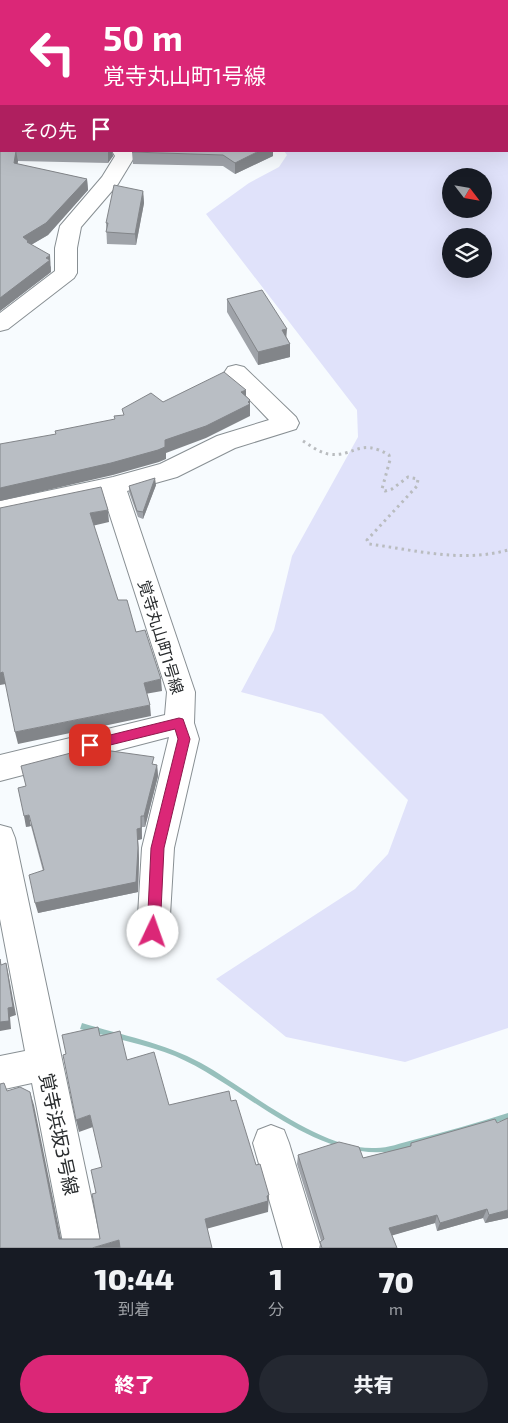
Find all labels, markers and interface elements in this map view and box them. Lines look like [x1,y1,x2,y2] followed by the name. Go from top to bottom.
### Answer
[103,16,183,58] text: 50 m
[20,20,85,85] icon: left
[103,62,266,88] text: 覚寺丸山町1号線
[87,115,115,143] icon: arrive
[20,119,77,142] text: その先
[442,168,492,218] north arrow
[442,168,492,278] map controls
[442,228,492,278] button: layers
[135,577,188,696] street label: 覚寺丸山町1号線
[69,724,111,766] pin
[76,731,104,759] icon: arrive
[126,905,178,957] position arrow
[35,1071,84,1197] street label: 覚寺浜坂3号線
[94,1260,174,1296] text: 10:44
[269,1260,283,1296] text: 1
[378,1263,414,1299] text: 70
[118,1299,150,1318] text: 到着
[268,1299,284,1318] text: 分
[389,1299,403,1318] text: m
[20,1355,249,1413] button: 終了
[259,1355,488,1413] button: 共有

